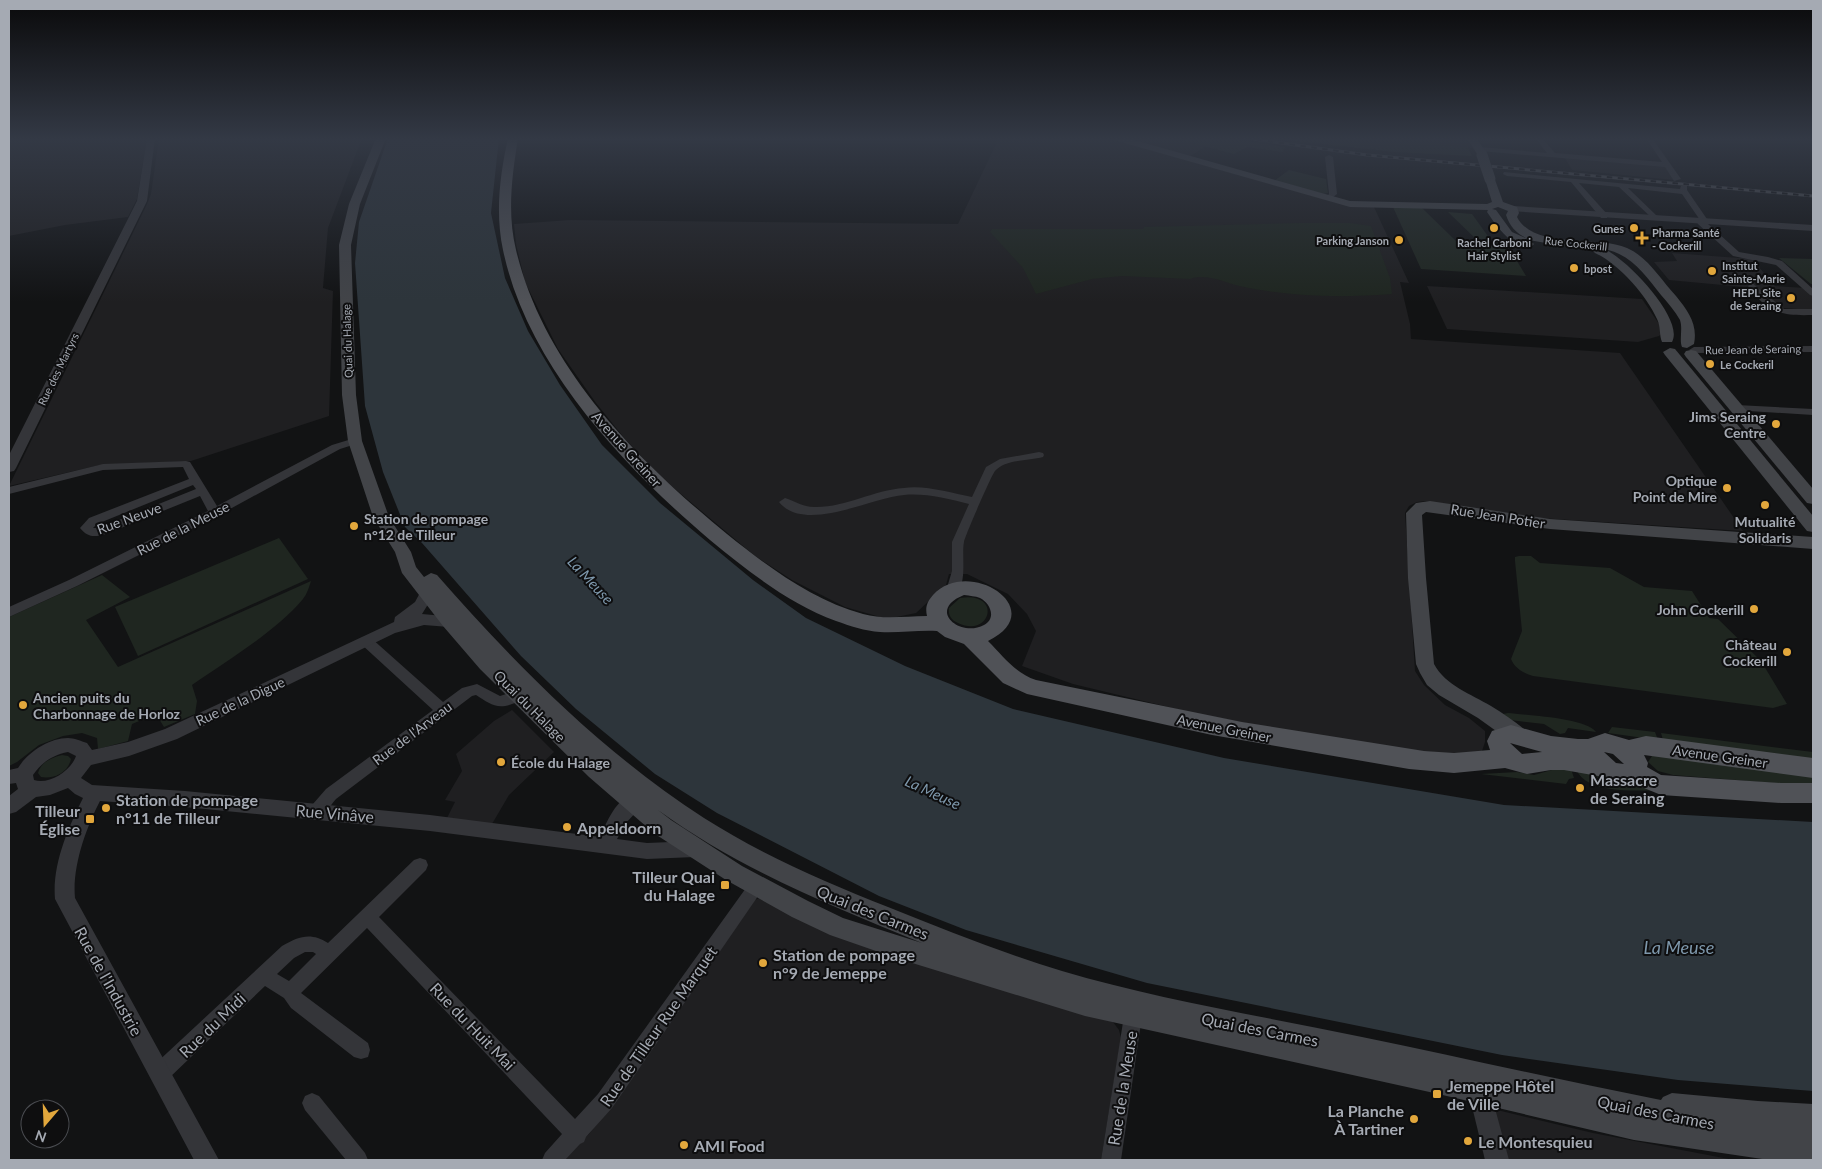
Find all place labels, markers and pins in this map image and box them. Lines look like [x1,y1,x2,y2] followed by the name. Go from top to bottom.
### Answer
[1488,222,1500,234] marker: Rachel Carboni Hair Stylist
[1593,222,1624,235] place label: Gunes
[1628,222,1640,234] marker: Gunes
[1652,226,1720,252] place label: Pharma Santé - Cockerill
[1636,232,1648,244] marker: Pharma Santé - Cockerill
[1316,234,1389,247] place label: Parking Janson
[1393,234,1405,246] marker: Parking Janson
[1457,236,1531,262] place label: Rachel Carboni Hair Stylist
[1722,259,1785,285] place label: Institut Sainte-Marie
[1568,262,1580,274] marker: bpost
[1584,262,1613,275] place label: bpost
[1706,265,1718,277] marker: Institut Sainte-Marie
[1730,286,1781,312] place label: HEPL Site de Seraing
[1785,292,1797,304] marker: HEPL Site de Seraing
[1704,358,1716,370] marker: Le Cockeril
[1720,358,1774,371] place label: Le Cockeril
[1689,408,1767,441] place label: Jims Seraing Centre
[1770,418,1782,430] marker: Jims Seraing Centre
[1633,472,1718,505] place label: Optique Point de Mire
[1721,482,1733,494] marker: Optique Point de Mire
[1759,499,1771,511] marker: Mutualité Solidaris
[364,510,489,543] place label: Station de pompage n°12 de Tilleur
[1735,513,1796,546] place label: Mutualité Solidaris
[348,520,360,532] marker: Station de pompage n°12 de Tilleur
[1657,601,1744,618] place label: John Cockerill
[1748,603,1760,615] marker: John Cockerill
[1723,636,1777,669] place label: Château Cockerill
[1781,646,1793,658] marker: Château Cockerill
[32,689,181,722] place label: Ancien puits du Charbonnage de Horloz
[17,699,29,711] marker: Ancien puits du Charbonnage de Horloz
[511,754,611,771] place label: École du Halage
[495,756,507,768] marker: École du Halage
[1590,770,1665,807] place label: Massacre de Seraing
[1574,782,1586,794] marker: Massacre de Seraing
[116,790,258,827] place label: Station de pompage n°11 de Tilleur
[35,801,80,838] place label: Tilleur Église
[100,802,112,814] marker: Station de pompage n°11 de Tilleur
[84,813,96,825] marker: Tilleur Église
[576,818,661,837] place label: Appeldoorn
[561,821,573,833] marker: Appeldoorn
[632,867,715,904] place label: Tilleur Quai du Halage
[719,879,731,891] marker: Tilleur Quai du Halage
[773,945,915,982] place label: Station de pompage n°9 de Jemeppe
[757,957,769,969] marker: Station de pompage n°9 de Jemeppe
[1447,1076,1554,1113] place label: Jemeppe Hôtel de Ville
[1431,1088,1443,1100] marker: Jemeppe Hôtel de Ville
[1327,1101,1404,1138] place label: La Planche À Tartiner
[1408,1113,1420,1125] marker: La Planche À Tartiner
[1478,1132,1593,1151] place label: Le Montesquieu
[1462,1135,1474,1147] marker: Le Montesquieu
[693,1136,765,1155] place label: AMI Food
[678,1139,690,1151] marker: AMI Food

